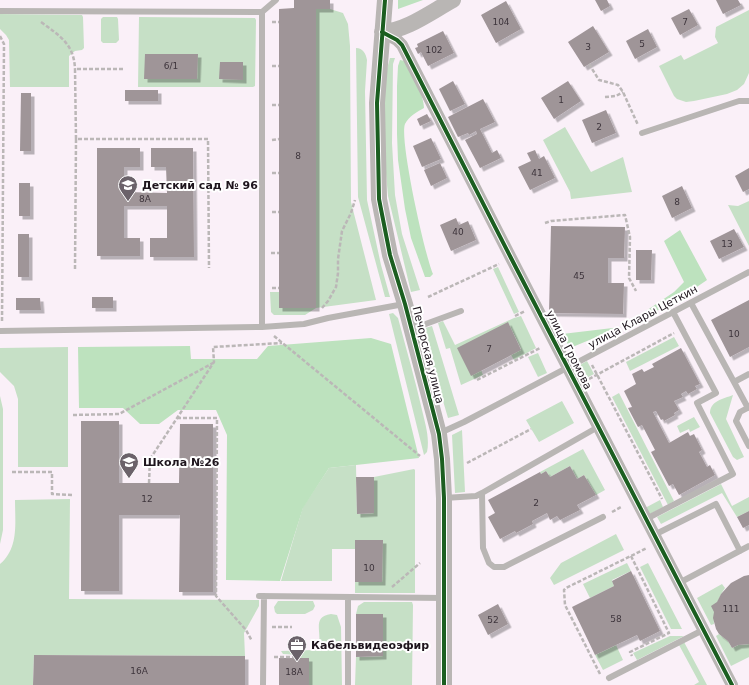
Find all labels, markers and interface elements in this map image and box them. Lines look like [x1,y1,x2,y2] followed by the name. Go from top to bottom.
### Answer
[492,17,510,27] house number: 104
[682,17,688,27] house number: 7
[639,39,645,49] house number: 5
[585,42,591,52] house number: 3
[425,45,443,55] house number: 102
[164,61,178,71] house number: 6/1
[558,95,564,105] house number: 1
[596,122,602,132] house number: 2
[295,151,301,161] house number: 8
[531,168,543,178] house number: 41
[117,174,139,202] school or university icon: Детский сад № 96
[142,179,258,192] place label: Детский сад № 96
[139,194,152,204] house number: 8А
[674,197,680,207] house number: 8
[452,227,464,237] house number: 40
[721,239,733,249] house number: 13
[573,271,585,281] house number: 45
[586,283,700,351] street label: улица Клары Цеткин
[410,305,446,405] street label: Печорская улица
[543,308,595,392] street label: улица Громова
[728,329,740,339] house number: 10
[486,344,492,354] house number: 7
[118,451,140,479] school or university icon: Школа №26
[143,456,220,469] place label: Школа №26
[141,494,153,504] house number: 12
[533,498,539,508] house number: 2
[363,563,375,573] house number: 10
[722,604,740,614] house number: 111
[610,614,622,624] house number: 58
[487,615,499,625] house number: 52
[286,634,308,662] office icon: Кабельвидеоэфир
[311,639,429,652] place label: Кабельвидеоэфир
[130,666,149,676] house number: 16А
[285,667,304,677] house number: 18А

